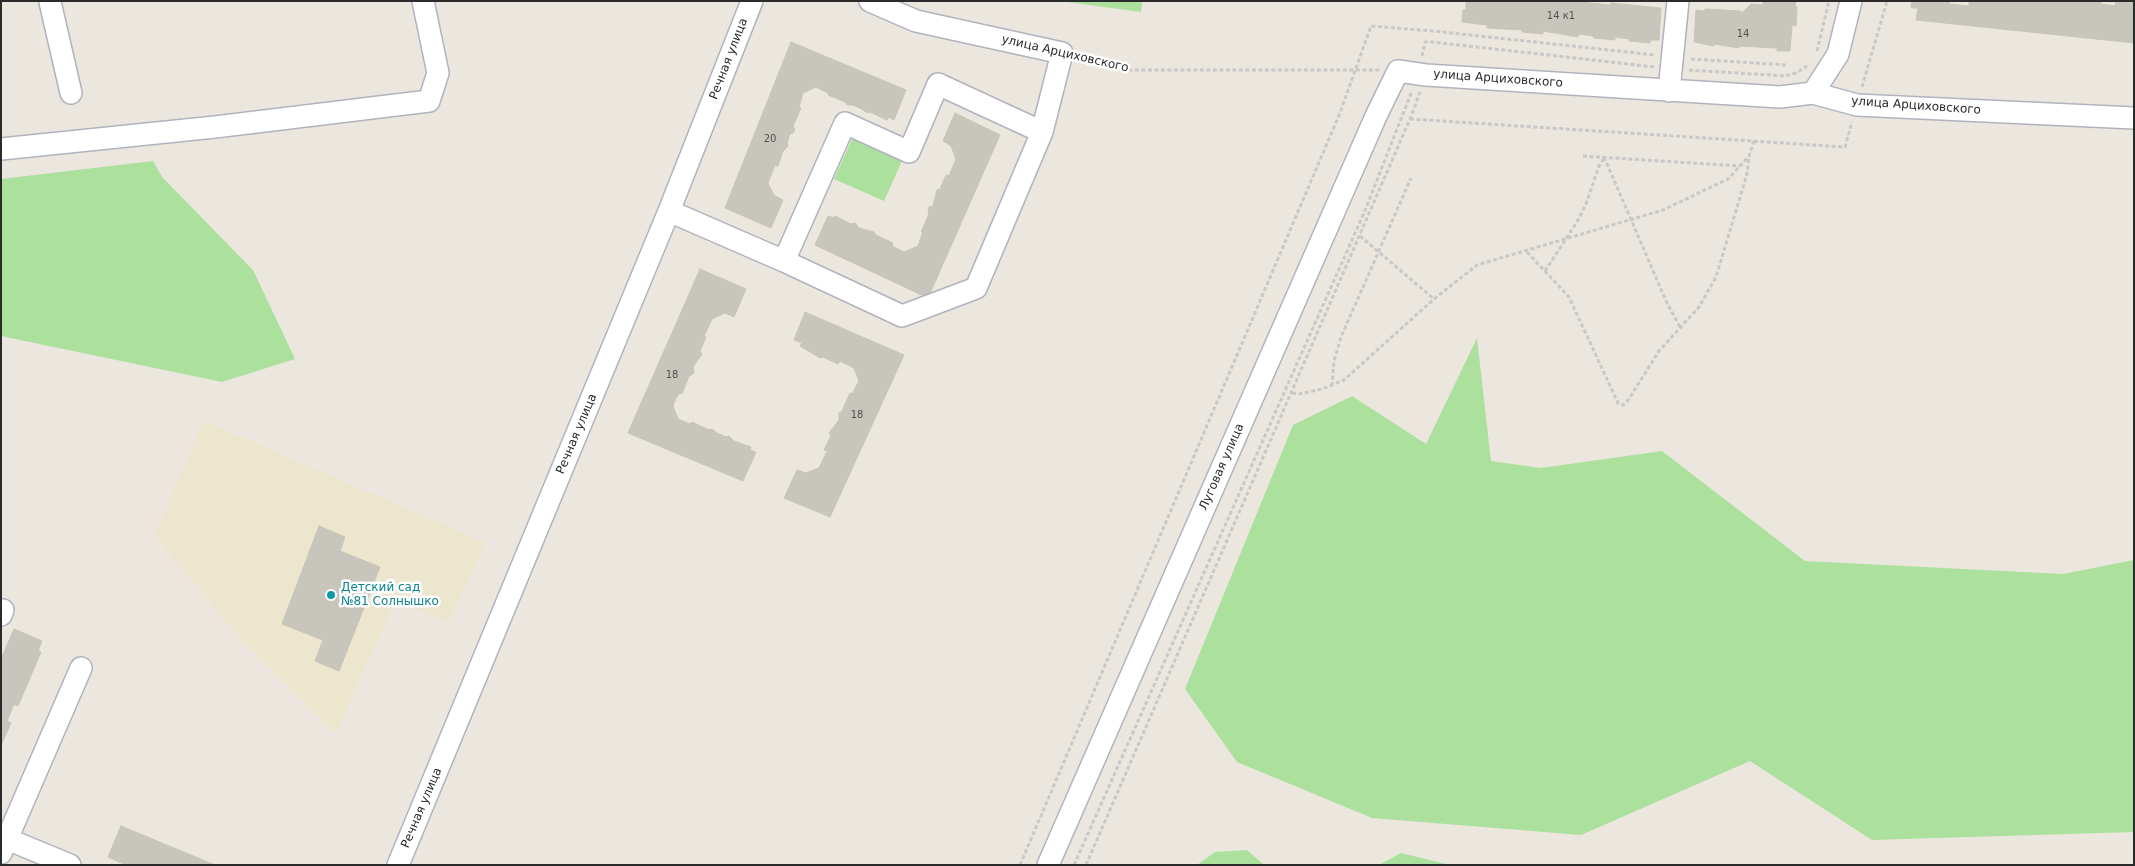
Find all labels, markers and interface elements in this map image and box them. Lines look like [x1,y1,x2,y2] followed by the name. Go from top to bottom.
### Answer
[1547,10,1575,22] house number: 14 к1
[707,16,751,102] street label: Речная улица
[1737,28,1749,40] house number: 14
[1000,32,1130,76] street label: улица Арциховского
[1433,67,1563,91] street label: улица Арциховского
[1851,94,1981,118] street label: улица Арциховского
[764,133,776,145] house number: 20
[666,369,678,381] house number: 18
[554,392,600,476] street label: Речная улица
[851,409,863,421] house number: 18
[1196,421,1248,513] street label: Луговая улица
[341,581,439,609] place label: Детский сад №81 Солнышко
[325,589,337,601] marker: Детский сад №81 Солнышко
[399,766,445,850] street label: Речная улица

